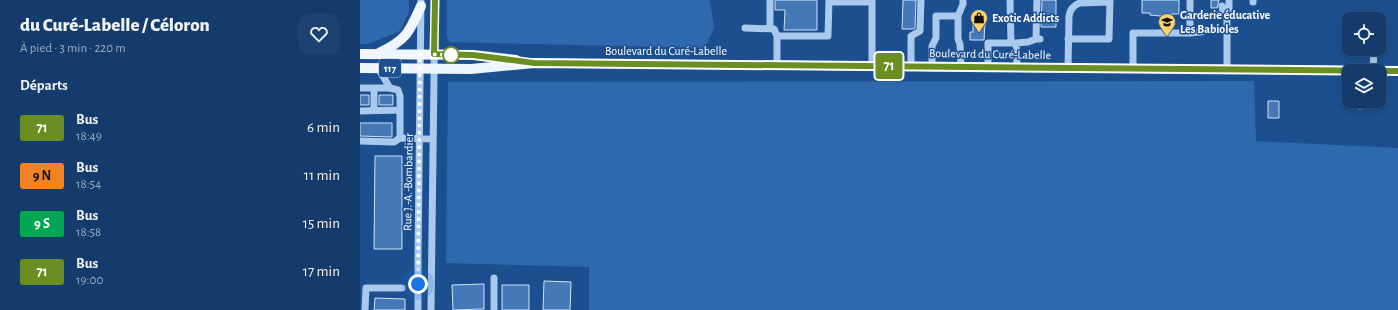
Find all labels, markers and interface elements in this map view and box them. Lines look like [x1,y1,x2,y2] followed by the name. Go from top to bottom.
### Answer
[969,8,989,33] shop icon: Exotic Addicts
[1180,9,1271,35] place label: Garderie éducative Les Babioles
[992,12,1059,24] place label: Exotic Addicts
[1157,12,1177,37] school or university icon: Garderie éducative Les Babioles
[1342,12,1386,108] map controls
[1342,12,1386,56] button: locate
[298,13,340,55] button: heart
[20,16,210,35] text: du Curé-Labelle / Céloron
[20,42,126,55] text: À pied · 3 min · 220 m
[605,45,727,57] street label: Boulevard du Curé-Labelle
[442,46,460,64] unlabelled marker
[929,47,1051,61] street label: Boulevard du Curé-Labelle
[871,53,907,79] line badge: 71
[379,59,401,77] road number: 117
[883,59,895,73] text: 71
[1342,64,1386,108] button: layers
[20,78,68,93] text: Départs
[76,112,98,127] text: Bus
[307,120,340,135] text: 6 min
[36,121,48,135] text: 71
[76,130,102,143] text: 18:49
[401,133,415,231] street label: Rue J.-A.-Bombardier
[76,160,98,175] text: Bus
[304,168,340,183] text: 11 min
[33,169,51,183] text: 9 N
[76,178,101,191] text: 18:54
[76,208,98,223] text: Bus
[303,216,340,231] text: 15 min
[34,217,50,231] text: 9 S
[76,226,101,239] text: 18:58
[76,256,98,271] text: Bus
[303,264,340,279] text: 17 min
[36,265,48,279] text: 71
[76,274,103,287] text: 19:00
[408,274,428,294] your location

